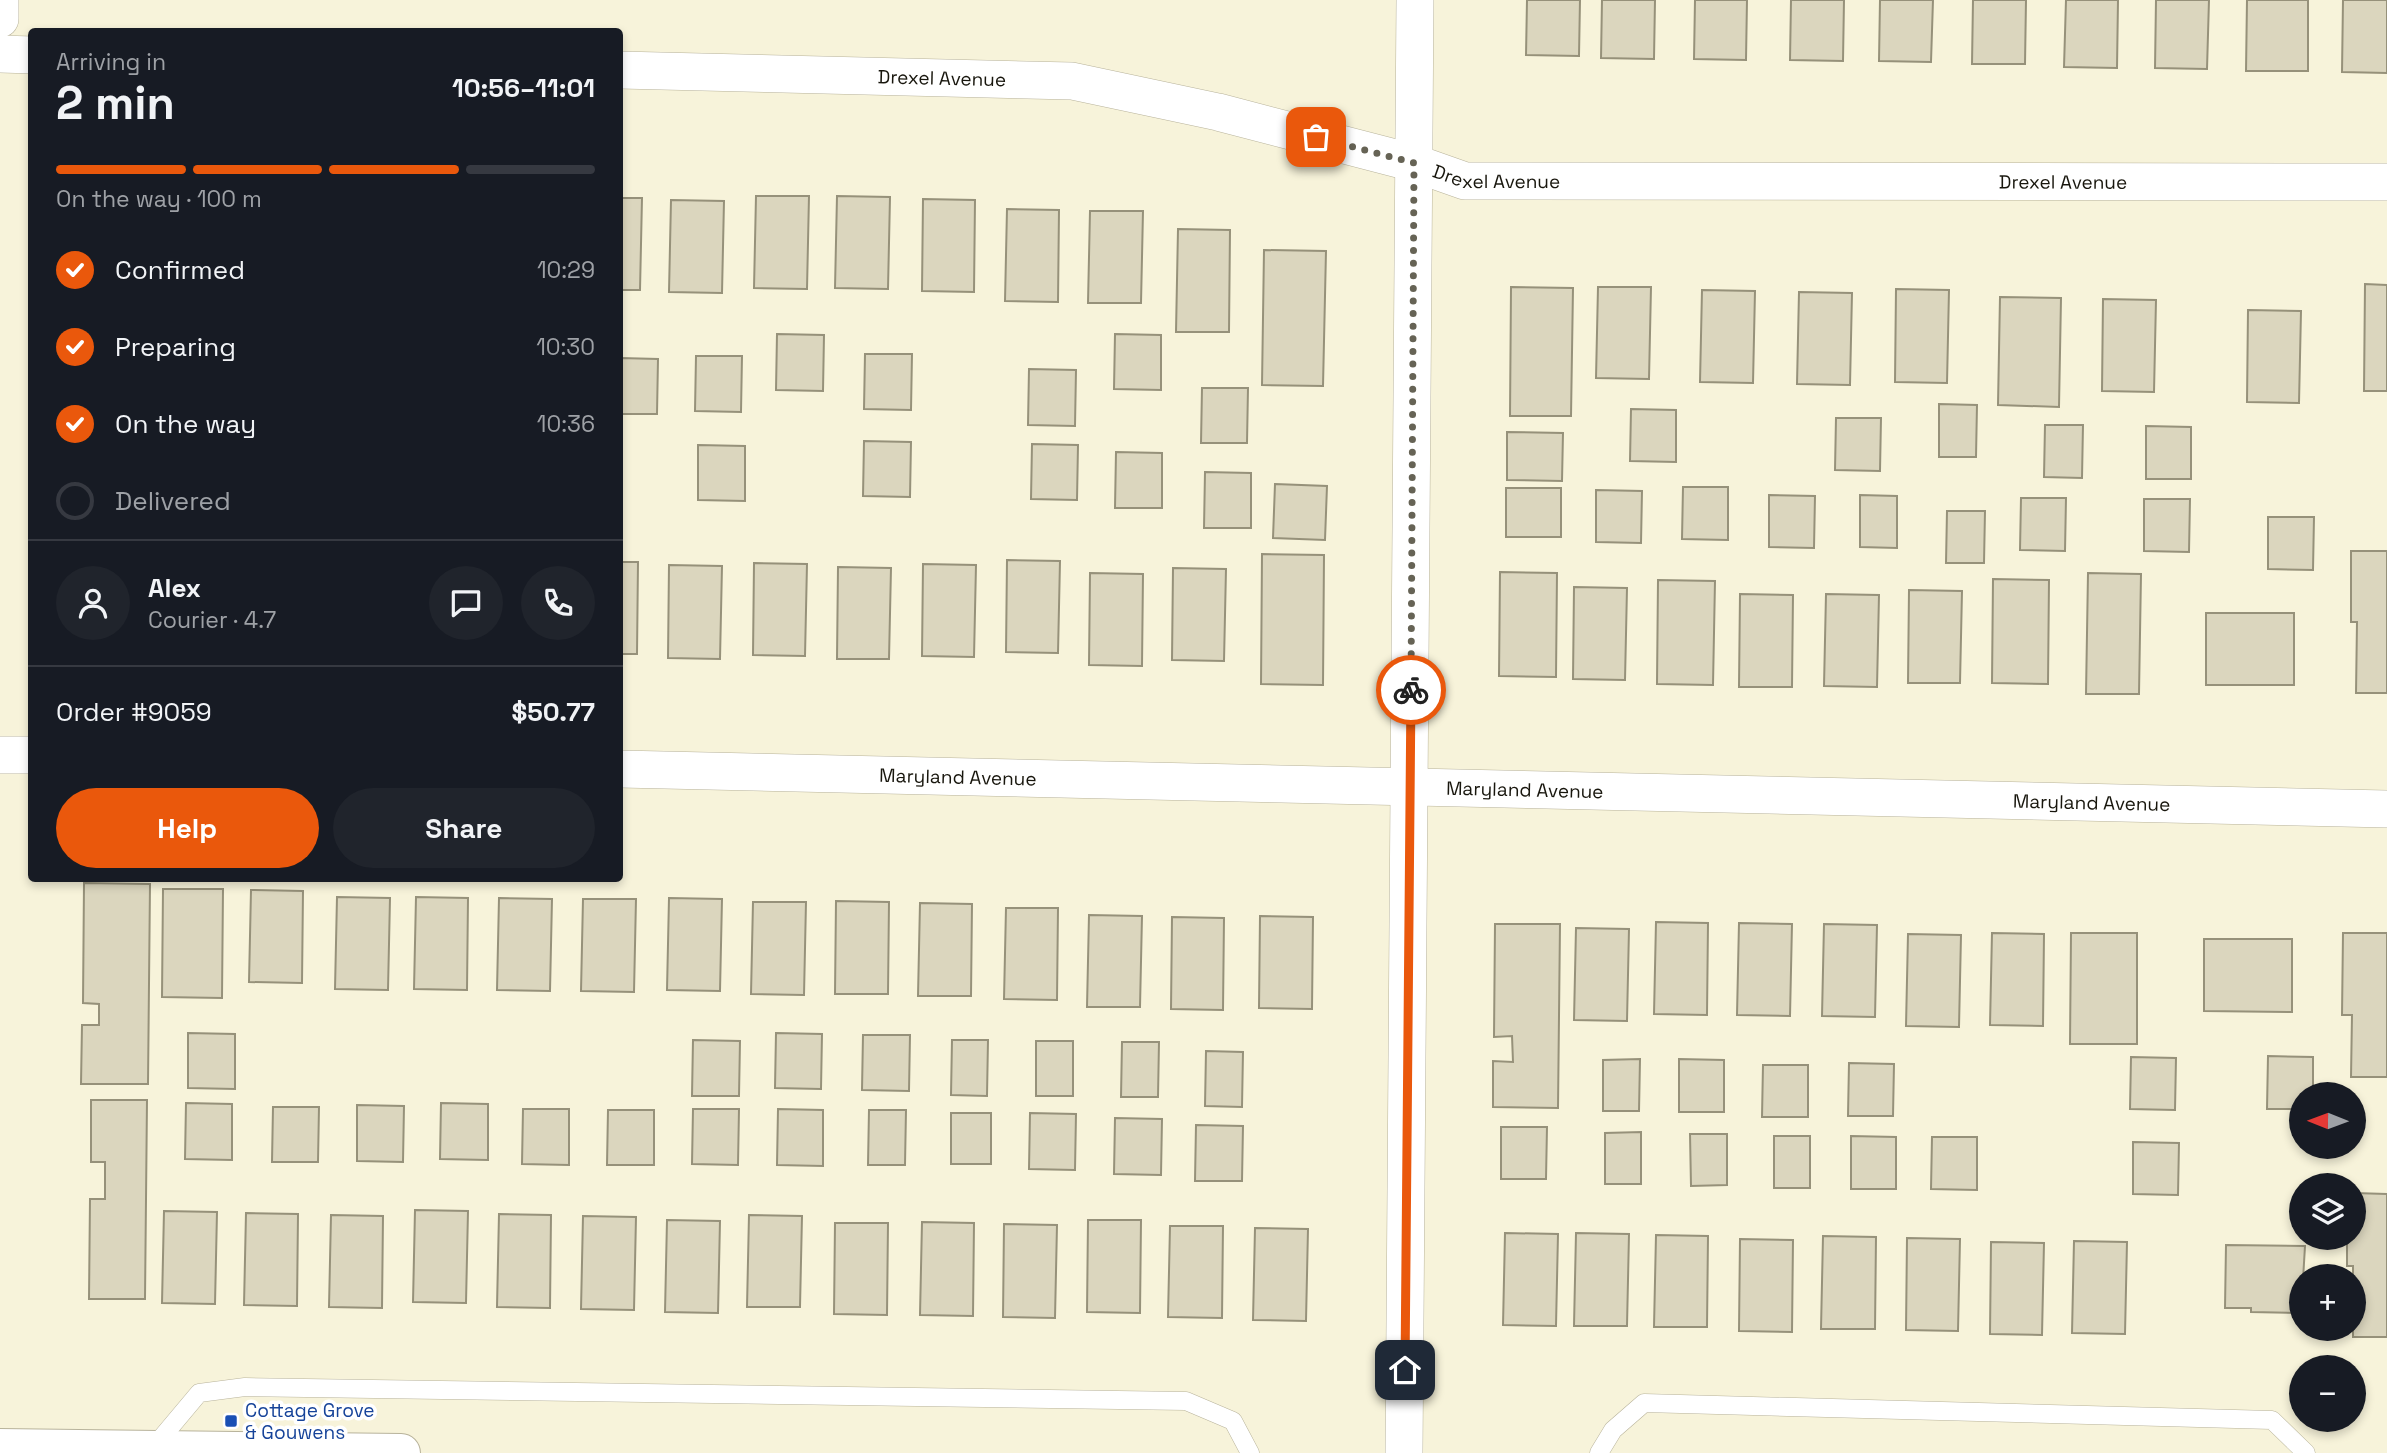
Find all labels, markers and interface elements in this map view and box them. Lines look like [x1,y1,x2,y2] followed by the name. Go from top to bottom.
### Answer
[56,47,166,77] text: Arriving in
[877,64,1006,92] street label: Drexel Avenue
[452,71,595,105] text: 10:56–11:01
[56,74,175,132] text: 2 min
[1286,107,1346,167] pin
[1297,118,1335,156] icon: bag
[1430,158,1560,194] street label: Drexel Avenue
[1999,169,2127,194] street label: Drexel Avenue
[56,184,262,214] text: On the way · 100 m
[56,251,94,289] icon: check
[115,253,245,287] text: Confirmed
[537,255,595,285] text: 10:29
[56,328,94,366] icon: check
[115,330,236,364] text: Preparing
[536,332,595,362] text: 10:30
[56,405,94,443] icon: check
[115,407,256,441] text: On the way
[537,409,595,439] text: 10:36
[115,484,231,518] text: Delivered
[56,566,130,640] button: person
[429,566,503,640] button: chat
[521,566,595,640] button: phone
[148,571,201,605] text: Alex
[148,605,276,635] text: Courier · 4.7
[1376,655,1446,725] courier
[1392,671,1430,709] icon: bike
[56,695,212,729] text: Order #9059
[511,695,595,729] text: $50.77
[879,762,1037,791] street label: Maryland Avenue
[1446,775,1604,804] street label: Maryland Avenue
[56,788,319,868] button: Help
[333,788,595,868] button: Share
[2013,788,2171,817] street label: Maryland Avenue
[2289,1082,2366,1158] north arrow
[2289,1082,2366,1432] map controls
[2289,1173,2366,1250] button: layers
[2289,1264,2366,1341] button: +
[1375,1340,1435,1400] pin
[1386,1351,1424,1389] icon: home
[2289,1355,2366,1432] button: −
[245,1398,375,1445] place label: Cottage Grove & Gouwens
[223,1413,239,1429] marker: Cottage Grove & Gouwens

